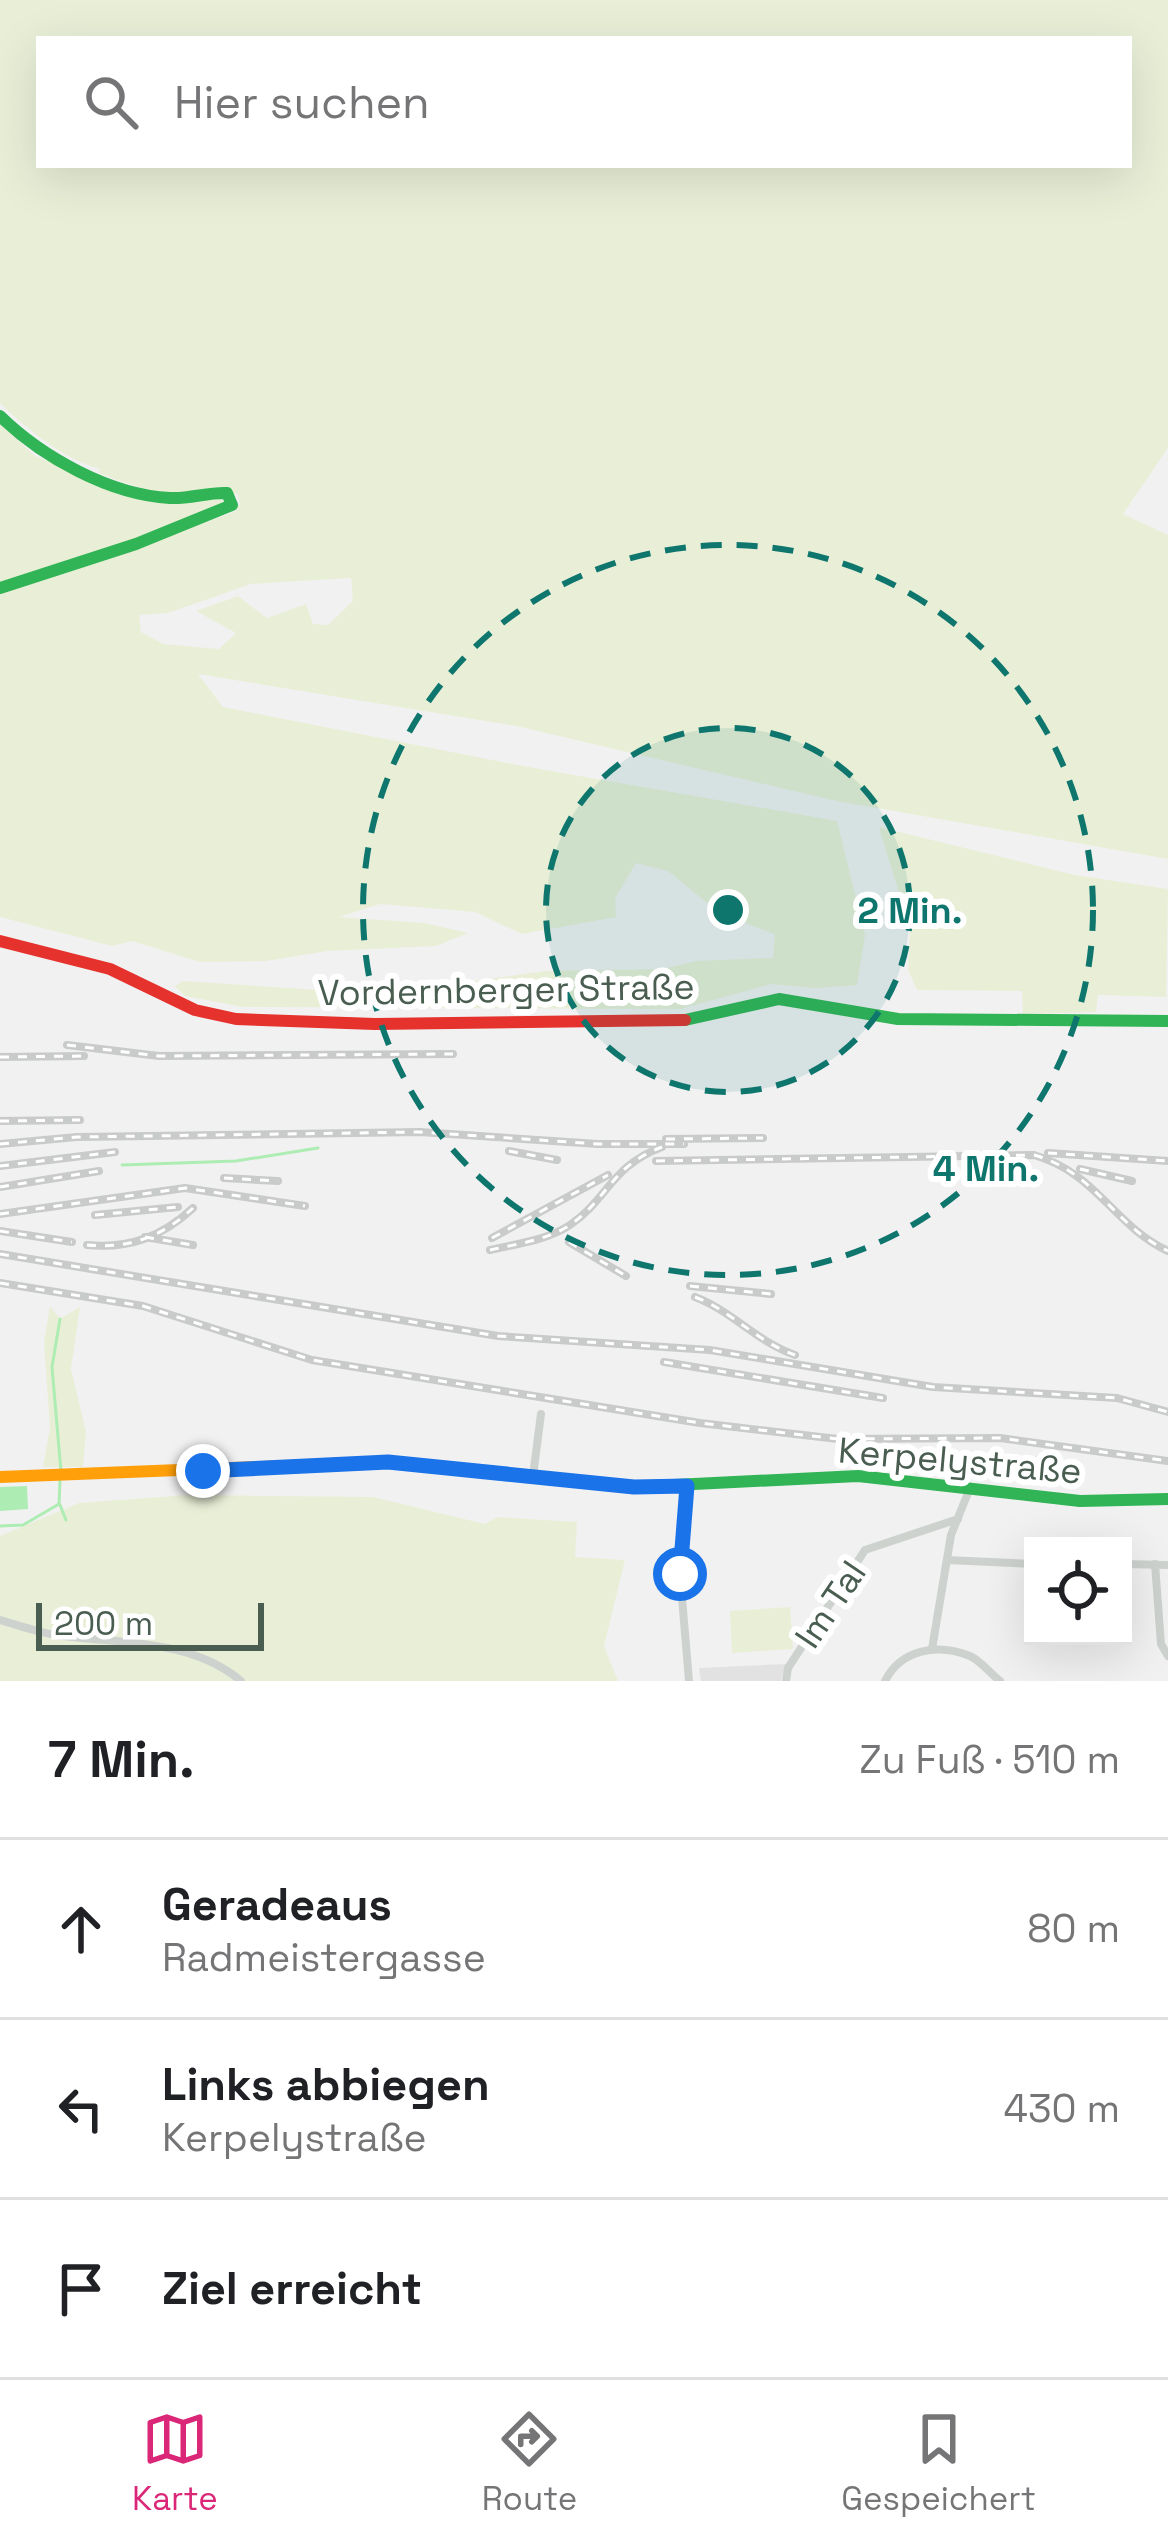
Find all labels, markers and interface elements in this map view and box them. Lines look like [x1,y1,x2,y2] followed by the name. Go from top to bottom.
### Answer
[36,36,1132,168] search box
[78,69,144,135] icon: search
[174,74,430,131] text: Hier suchen
[858,888,962,934] text: 2 Min.
[707,889,749,931] centre of rings
[317,964,695,1016] street label: Vordernberger Straße
[933,1146,1039,1192] text: 4 Min.
[836,1427,1084,1495] street label: Kerpelystraße
[176,1444,230,1498] route end
[1024,1537,1132,1645] map controls
[1024,1537,1132,1645] button: locate
[653,1547,707,1601] route start
[785,1552,877,1657] street label: Im Tal
[36,1597,264,1650] scale bar
[54,1603,153,1645] text: 200 m
[48,1727,194,1792] text: 7 Min.
[859,1735,1120,1784] text: Zu Fuß · 510 m
[162,1876,392,1933] text: Geradeaus
[48,1896,114,1962] icon: ahead
[1027,1904,1120,1953] text: 80 m
[162,1933,486,1982] text: Radmeistergasse
[162,2056,490,2113] text: Links abbiegen
[48,2076,114,2142] icon: left
[1004,2084,1120,2133] text: 430 m
[162,2113,427,2162] text: Kerpelystraße
[48,2256,114,2322] icon: arrive
[162,2260,422,2317] text: Ziel erreicht
[132,2406,218,2520] tab: Karte
[482,2406,577,2520] tab: Route
[841,2406,1036,2520] tab: Gespeichert

